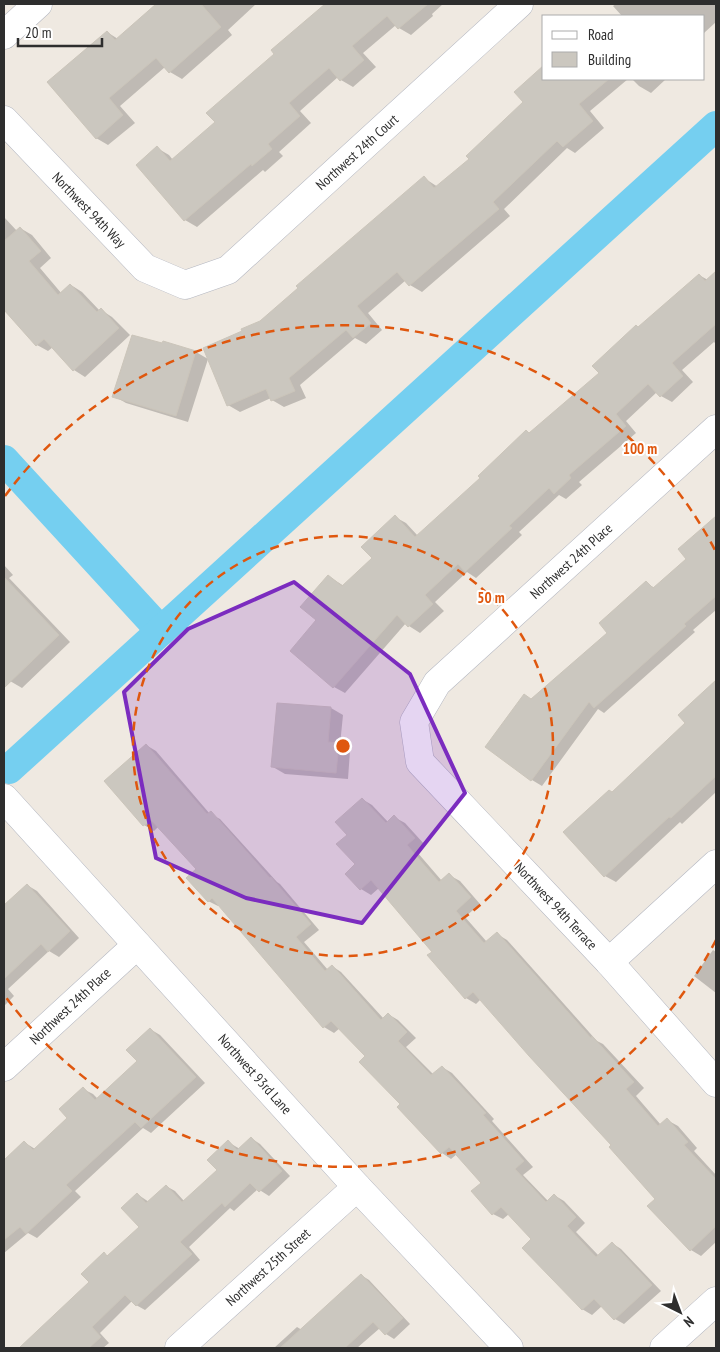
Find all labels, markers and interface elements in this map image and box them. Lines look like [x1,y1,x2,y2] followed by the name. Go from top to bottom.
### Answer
[18,15,101,47] scale bar
[542,15,705,80] legend
[25,23,51,42] text: 20 m
[588,25,614,44] text: Road
[588,50,631,69] text: Building
[312,110,402,194] street label: Northwest 24th Court
[48,168,130,252] street label: Northwest 94th Way
[623,439,657,458] text: 100 m
[526,519,616,603] street label: Northwest 24th Place
[477,588,505,607] text: 50 m
[334,737,352,755] centre of rings
[511,859,601,954] street label: Northwest 94th Terrace
[26,964,115,1048] street label: Northwest 24th Place
[214,1030,296,1118] street label: Northwest 93rd Lane
[222,1224,314,1310] street label: Northwest 25th Street
[655,1287,705,1337] north arrow
[680,1312,698,1331] text: N

